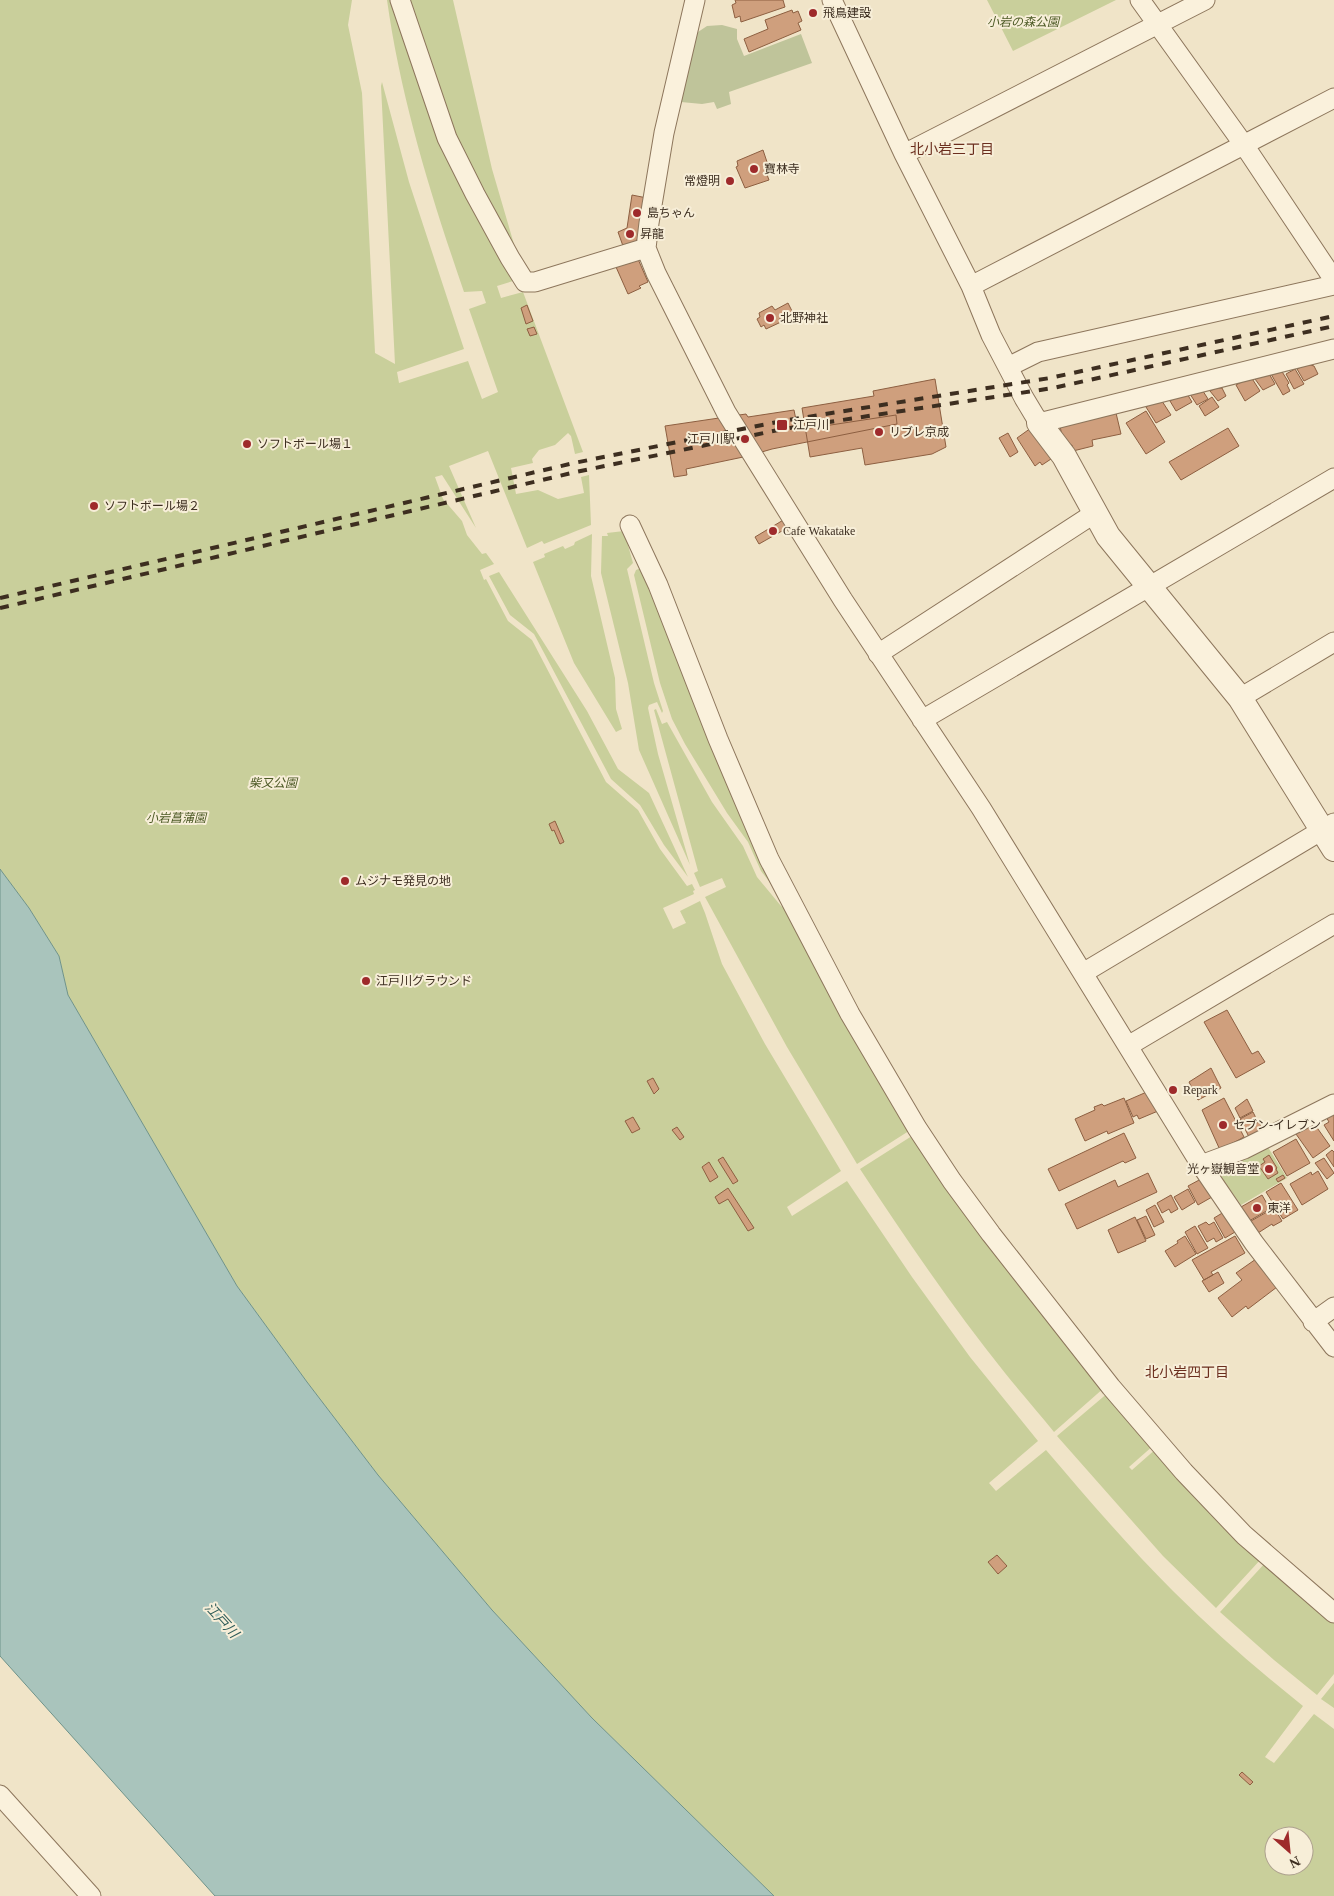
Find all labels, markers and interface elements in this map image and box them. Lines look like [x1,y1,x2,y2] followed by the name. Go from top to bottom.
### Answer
[823,6,871,20] place label: 飛鳥建設
[807,7,819,19] marker: 飛鳥建設
[987,15,1061,29] park label: 小岩の森公園
[910,141,994,157] district label: 北小岩三丁目
[764,162,800,176] place label: 寶林寺
[748,163,760,175] marker: 寶林寺
[684,174,720,188] place label: 常燈明
[724,175,736,187] marker: 常燈明
[647,206,695,220] place label: 島ちゃん
[631,207,643,219] marker: 島ちゃん
[640,227,664,241] place label: 昇龍
[624,228,636,240] marker: 昇龍
[780,311,828,325] place label: 北野神社
[764,312,776,324] marker: 北野神社
[775,418,789,432] marker: 江戸川
[793,418,829,432] place label: 江戸川
[889,425,949,439] place label: リブレ京成
[873,426,885,438] marker: リブレ京成
[687,432,735,446] place label: 江戸川駅
[739,433,751,445] marker: 江戸川駅
[257,437,353,451] place label: ソフトボール場１
[241,438,253,450] marker: ソフトボール場１
[104,499,200,513] place label: ソフトボール場２
[88,500,100,512] marker: ソフトボール場２
[783,524,855,538] place label: Cafe Wakatake
[767,525,779,537] marker: Cafe Wakatake
[249,776,299,790] park label: 柴又公園
[146,811,208,825] park label: 小岩菖蒲園
[355,874,451,888] place label: ムジナモ発見の地
[339,875,351,887] marker: ムジナモ発見の地
[376,974,472,988] place label: 江戸川グラウンド
[360,975,372,987] marker: 江戸川グラウンド
[1183,1083,1218,1097] place label: Repark
[1167,1084,1179,1096] marker: Repark
[1233,1118,1321,1132] place label: セブン-イレブン
[1217,1119,1229,1131] marker: セブン-イレブン
[1187,1162,1259,1176] place label: 光ヶ嶽観音堂
[1263,1163,1275,1175] marker: 光ヶ嶽観音堂
[1267,1201,1291,1215] place label: 東洋
[1251,1202,1263,1214] marker: 東洋
[1145,1364,1229,1380] district label: 北小岩四丁目
[202,1600,243,1642] water label: 江戸川
[1264,1826,1314,1876] north arrow
[1287,1853,1303,1871] text: N

